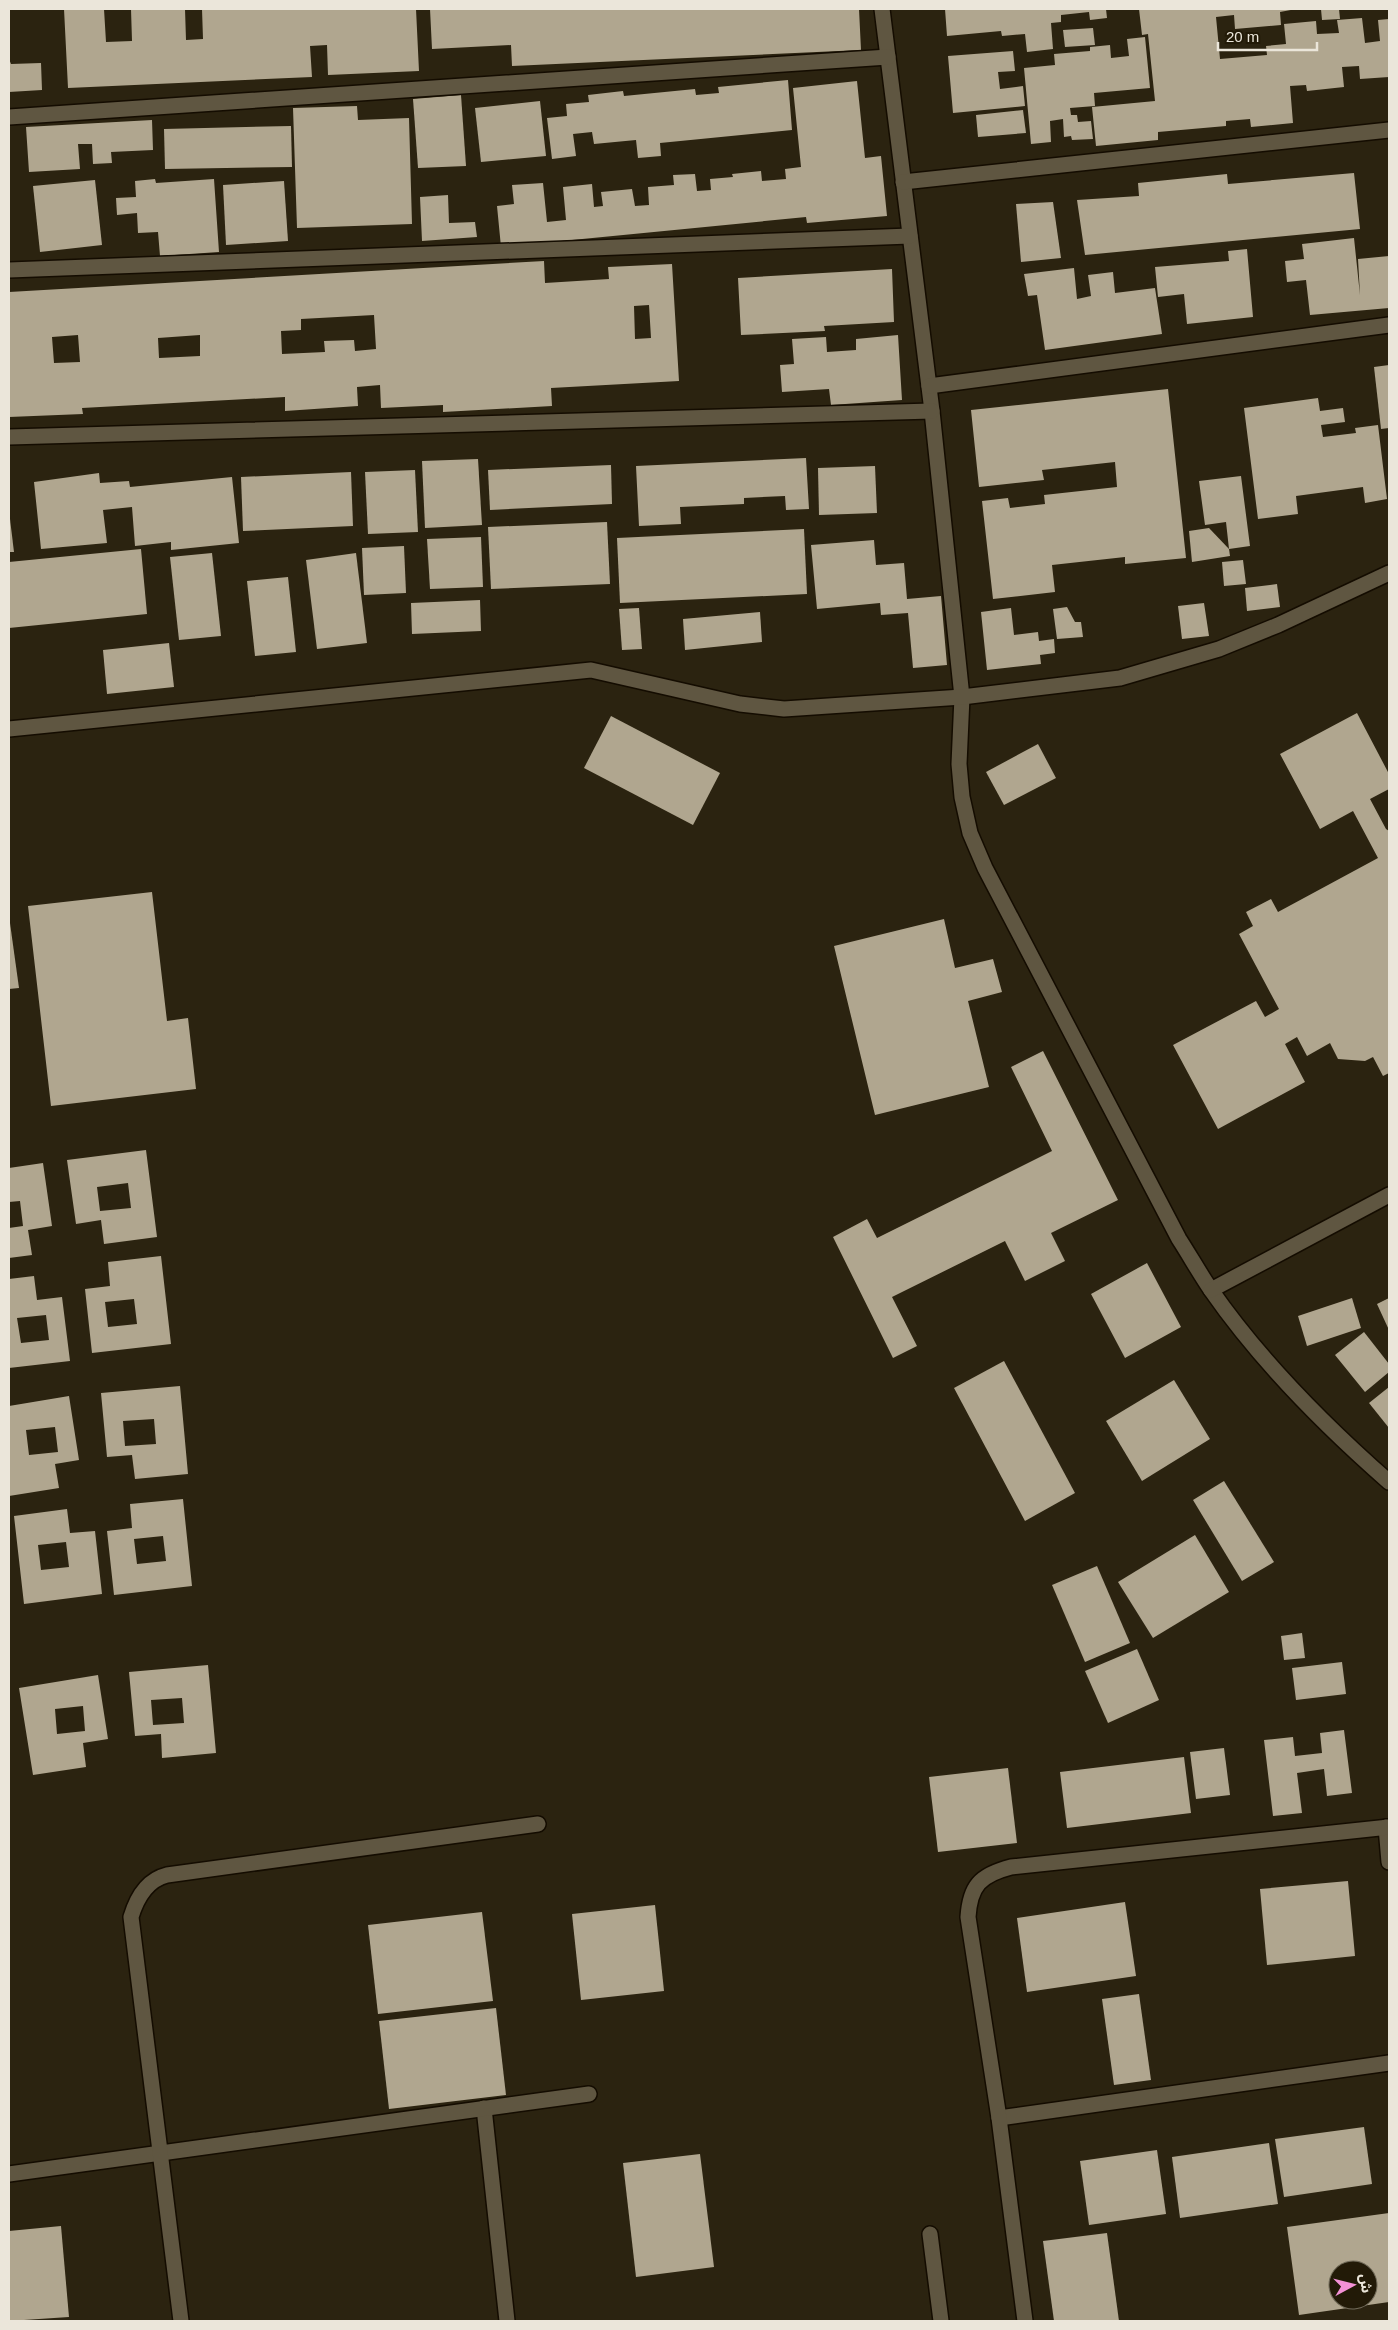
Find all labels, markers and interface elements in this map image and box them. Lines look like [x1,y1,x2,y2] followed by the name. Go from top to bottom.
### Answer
[1218,20,1317,52] scale bar
[1226,28,1259,45] text: 20 m
[1328,2260,1378,2310] north arrow
[1357,2273,1375,2294] text: ش

